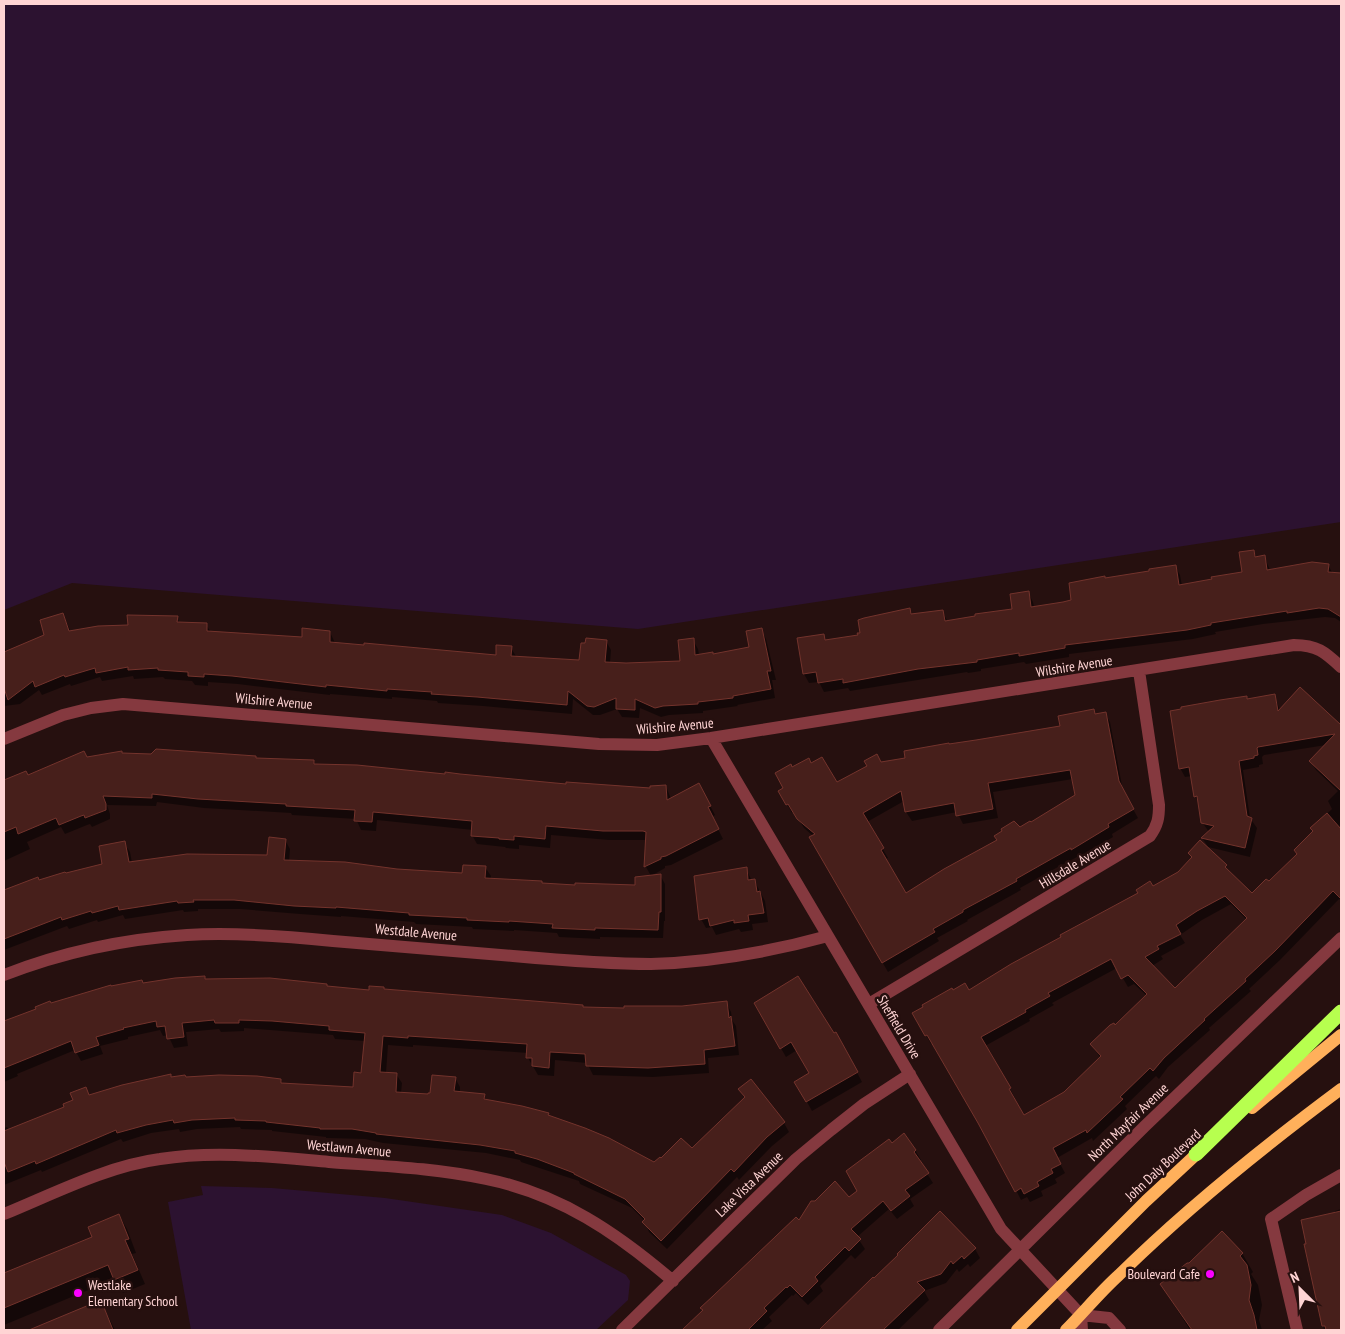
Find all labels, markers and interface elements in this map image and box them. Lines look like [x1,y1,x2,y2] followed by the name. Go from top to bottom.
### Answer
[1034,651,1114,681] street label: Wilshire Avenue
[235,689,313,713] street label: Wilshire Avenue
[636,714,714,738] street label: Wilshire Avenue
[1036,835,1114,892] street label: Hillsdale Avenue
[374,919,458,945] street label: Westdale Avenue
[873,992,925,1062] street label: Sheffield Drive
[1084,1079,1172,1165] street label: North Mayfair Avenue
[1121,1125,1205,1205] street label: John Daly Boulevard
[306,1135,392,1161] street label: Westlawn Avenue
[712,1147,787,1221] street label: Lake Vista Avenue
[1275,1264,1325,1314] north arrow
[1127,1265,1200,1283] place label: Boulevard Cafe
[1288,1267,1302,1287] text: N
[1204,1268,1216,1280] marker: Boulevard Cafe
[88,1276,178,1310] place label: Westlake Elementary School
[72,1287,84,1299] marker: Westlake Elementary School

